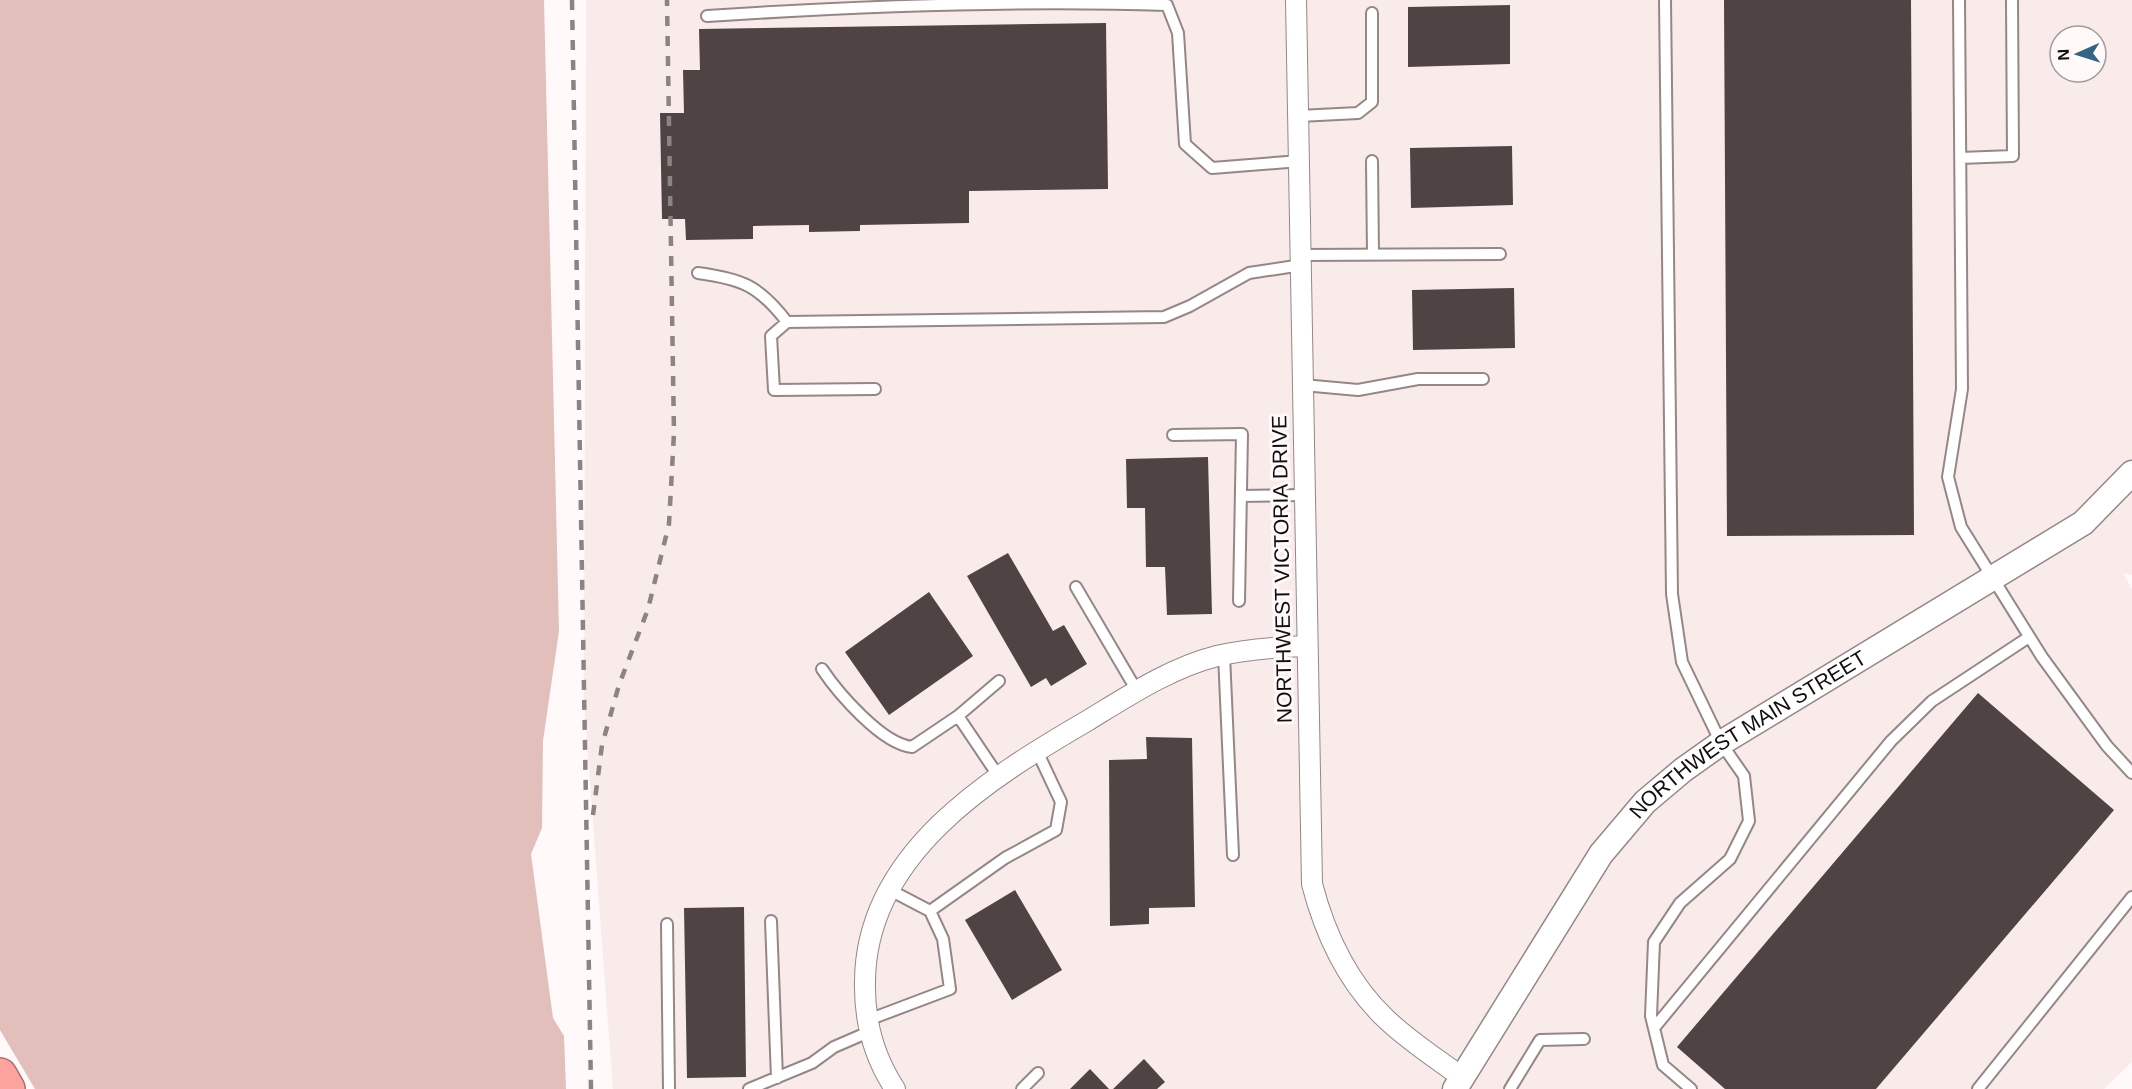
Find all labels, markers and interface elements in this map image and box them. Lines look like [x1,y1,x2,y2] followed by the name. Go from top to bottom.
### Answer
[2048,24,2108,84] north arrow
[2055,49,2072,61] text: N
[1267,415,1296,723] street label: NORTHWEST VICTORIA DRIVE
[1624,646,1870,823] street label: NORTHWEST MAIN STREET

